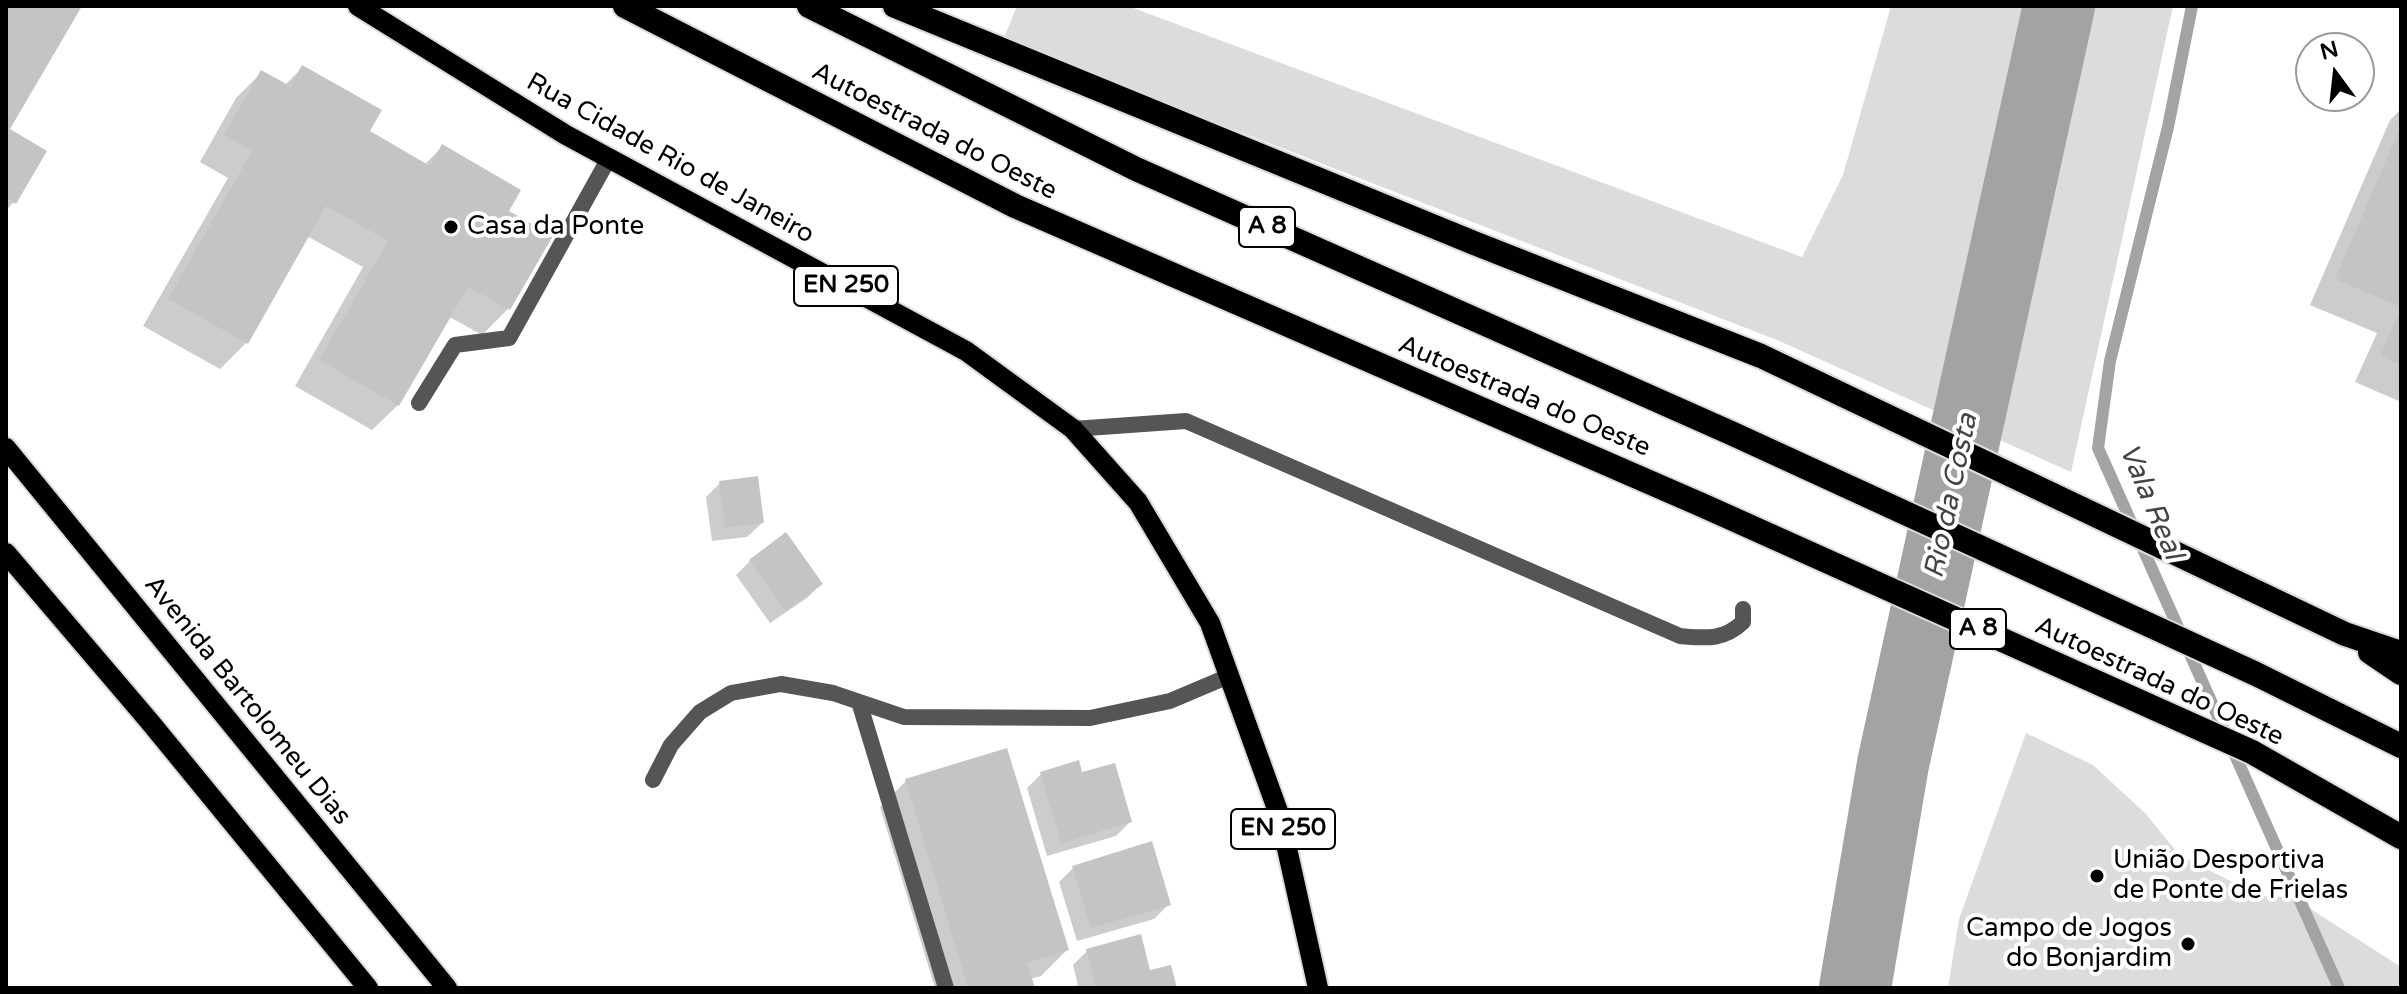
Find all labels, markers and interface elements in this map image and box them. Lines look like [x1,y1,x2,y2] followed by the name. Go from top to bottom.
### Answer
[2295,32,2375,112] north arrow
[2317,36,2341,66] text: N
[806,57,1062,207] street label: Autoestrada do Oeste
[521,67,819,251] street label: Rua Cidade Rio de Janeiro
[1239,207,1295,247] road number: A 8
[467,211,644,243] place label: Casa da Ponte
[442,218,460,236] marker: Casa da Ponte
[794,266,898,306] road number: EN 250
[1393,330,1655,464] street label: Autoestrada do Oeste
[1918,410,1986,582] water label: Rio da Costa
[2111,439,2189,565] water label: Vala Real
[137,570,357,832] street label: Avenida Bartolomeu Dias
[1950,609,2006,649] road number: A 8
[2030,611,2288,753] street label: Autoestrada do Oeste
[1231,809,1335,849] road number: EN 250
[2113,845,2348,906] place label: União Desportiva de Ponte de Frielas
[2088,867,2106,885] marker: União Desportiva de Ponte de Frielas
[1966,913,2172,974] place label: Campo de Jogos do Bonjardim
[2179,935,2197,953] marker: Campo de Jogos do Bonjardim

